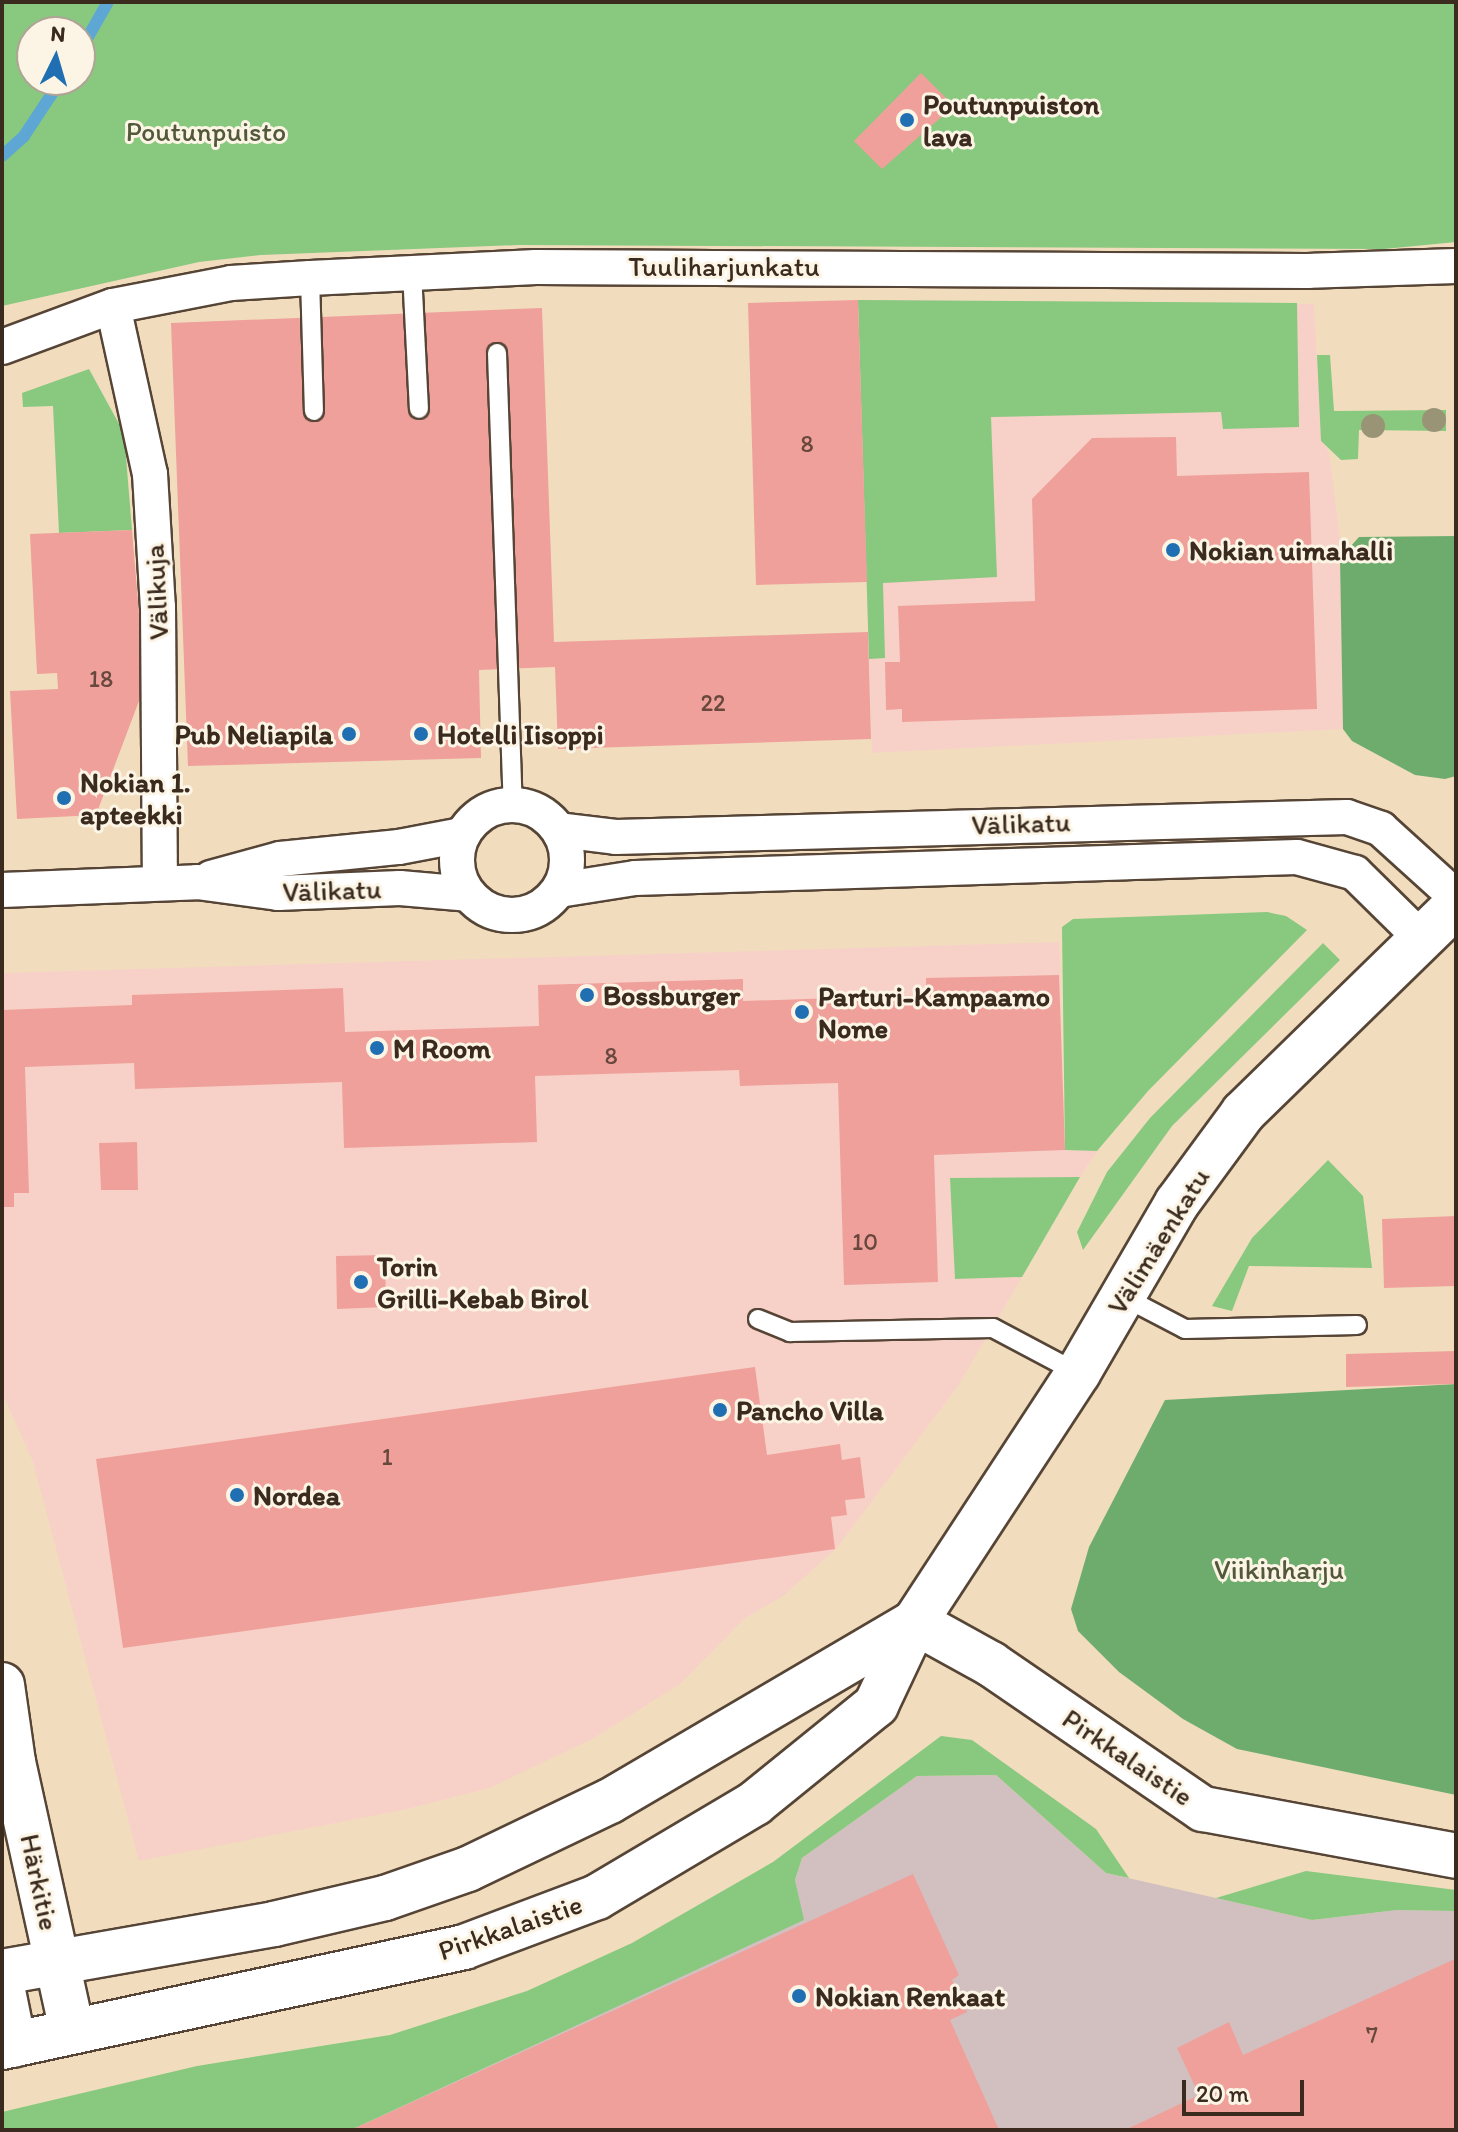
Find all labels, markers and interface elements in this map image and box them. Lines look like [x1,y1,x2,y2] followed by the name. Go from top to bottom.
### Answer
[16,16,96,96] north arrow
[49,19,67,48] text: N
[923,87,1099,153] place label: Poutunpuiston lava
[898,111,916,129] marker: Poutunpuiston lava
[126,114,286,148] park label: Poutunpuisto
[628,249,820,283] street label: Tuuliharjunkatu
[800,430,814,458] house number: 8
[1189,533,1392,567] place label: Nokian uimahalli
[1164,541,1182,559] marker: Nokian uimahalli
[137,543,175,641] street label: Välikuja
[89,665,113,693] house number: 18
[700,689,726,717] house number: 22
[176,717,333,751] place label: Pub Neliapila
[437,717,604,751] place label: Hotelli Iisoppi
[340,725,358,743] marker: Pub Neliapila
[412,725,430,743] marker: Hotelli Iisoppi
[80,765,191,831] place label: Nokian 1. apteekki
[55,789,73,807] marker: Nokian 1. apteekki
[971,804,1071,842] street label: Välikatu
[282,871,382,909] street label: Välikatu
[603,978,740,1012] place label: Bossburger
[818,979,1050,1045] place label: Parturi-Kampaamo Nome
[578,986,596,1004] marker: Bossburger
[793,1003,811,1021] marker: Parturi-Kampaamo Nome
[393,1031,490,1065] place label: M Room
[368,1039,386,1057] marker: M Room
[604,1042,618,1070] house number: 8
[1100,1162,1216,1320] street label: Välimäenkatu
[852,1228,878,1256] house number: 10
[377,1249,589,1315] place label: Torin Grilli-Kebab Birol
[352,1273,370,1291] marker: Torin Grilli-Kebab Birol
[736,1393,883,1427] place label: Pancho Villa
[711,1401,729,1419] marker: Pancho Villa
[381,1443,393,1471] house number: 1
[253,1478,340,1512] place label: Nordea
[228,1486,246,1504] marker: Nordea
[1214,1552,1344,1586] park label: Viikinharju
[1056,1701,1200,1813] street label: Pirkkalaistie
[13,1831,67,1933] street label: Härkitie
[434,1887,586,1967] street label: Pirkkalaistie
[815,1979,1005,2013] place label: Nokian Renkaat
[790,1987,808,2005] marker: Nokian Renkaat
[1366,2021,1378,2049] house number: 7
[1186,2064,1308,2114] scale bar
[1196,2079,1249,2108] text: 20 m

